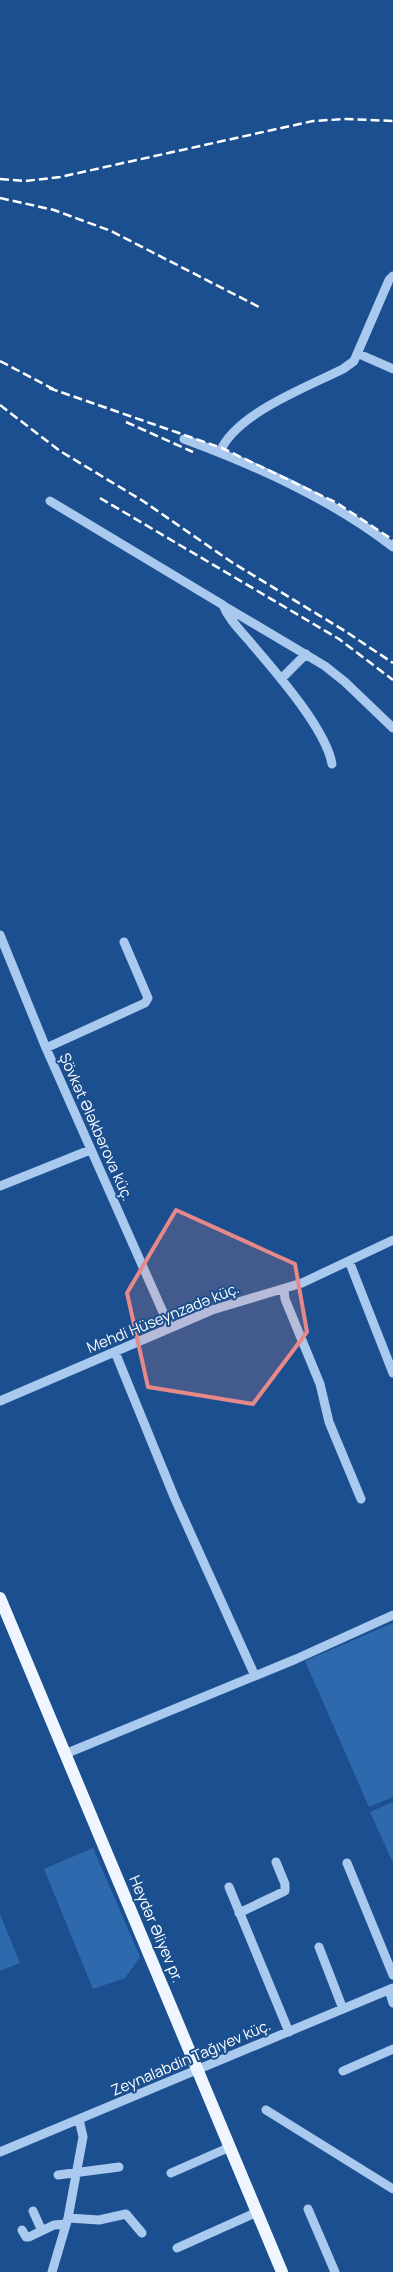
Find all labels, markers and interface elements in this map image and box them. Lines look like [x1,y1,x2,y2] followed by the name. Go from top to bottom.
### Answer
[54,1050,139,1204] street label: Şövkət Ələkbərova küç.
[83,1277,242,1358] street label: Mehdi Hüseynzadə küç.
[124,1872,188,1986] street label: Heydər Əliyev pr.
[108,2014,274,2101] street label: Zeynalabdin Tağıyev küç.

